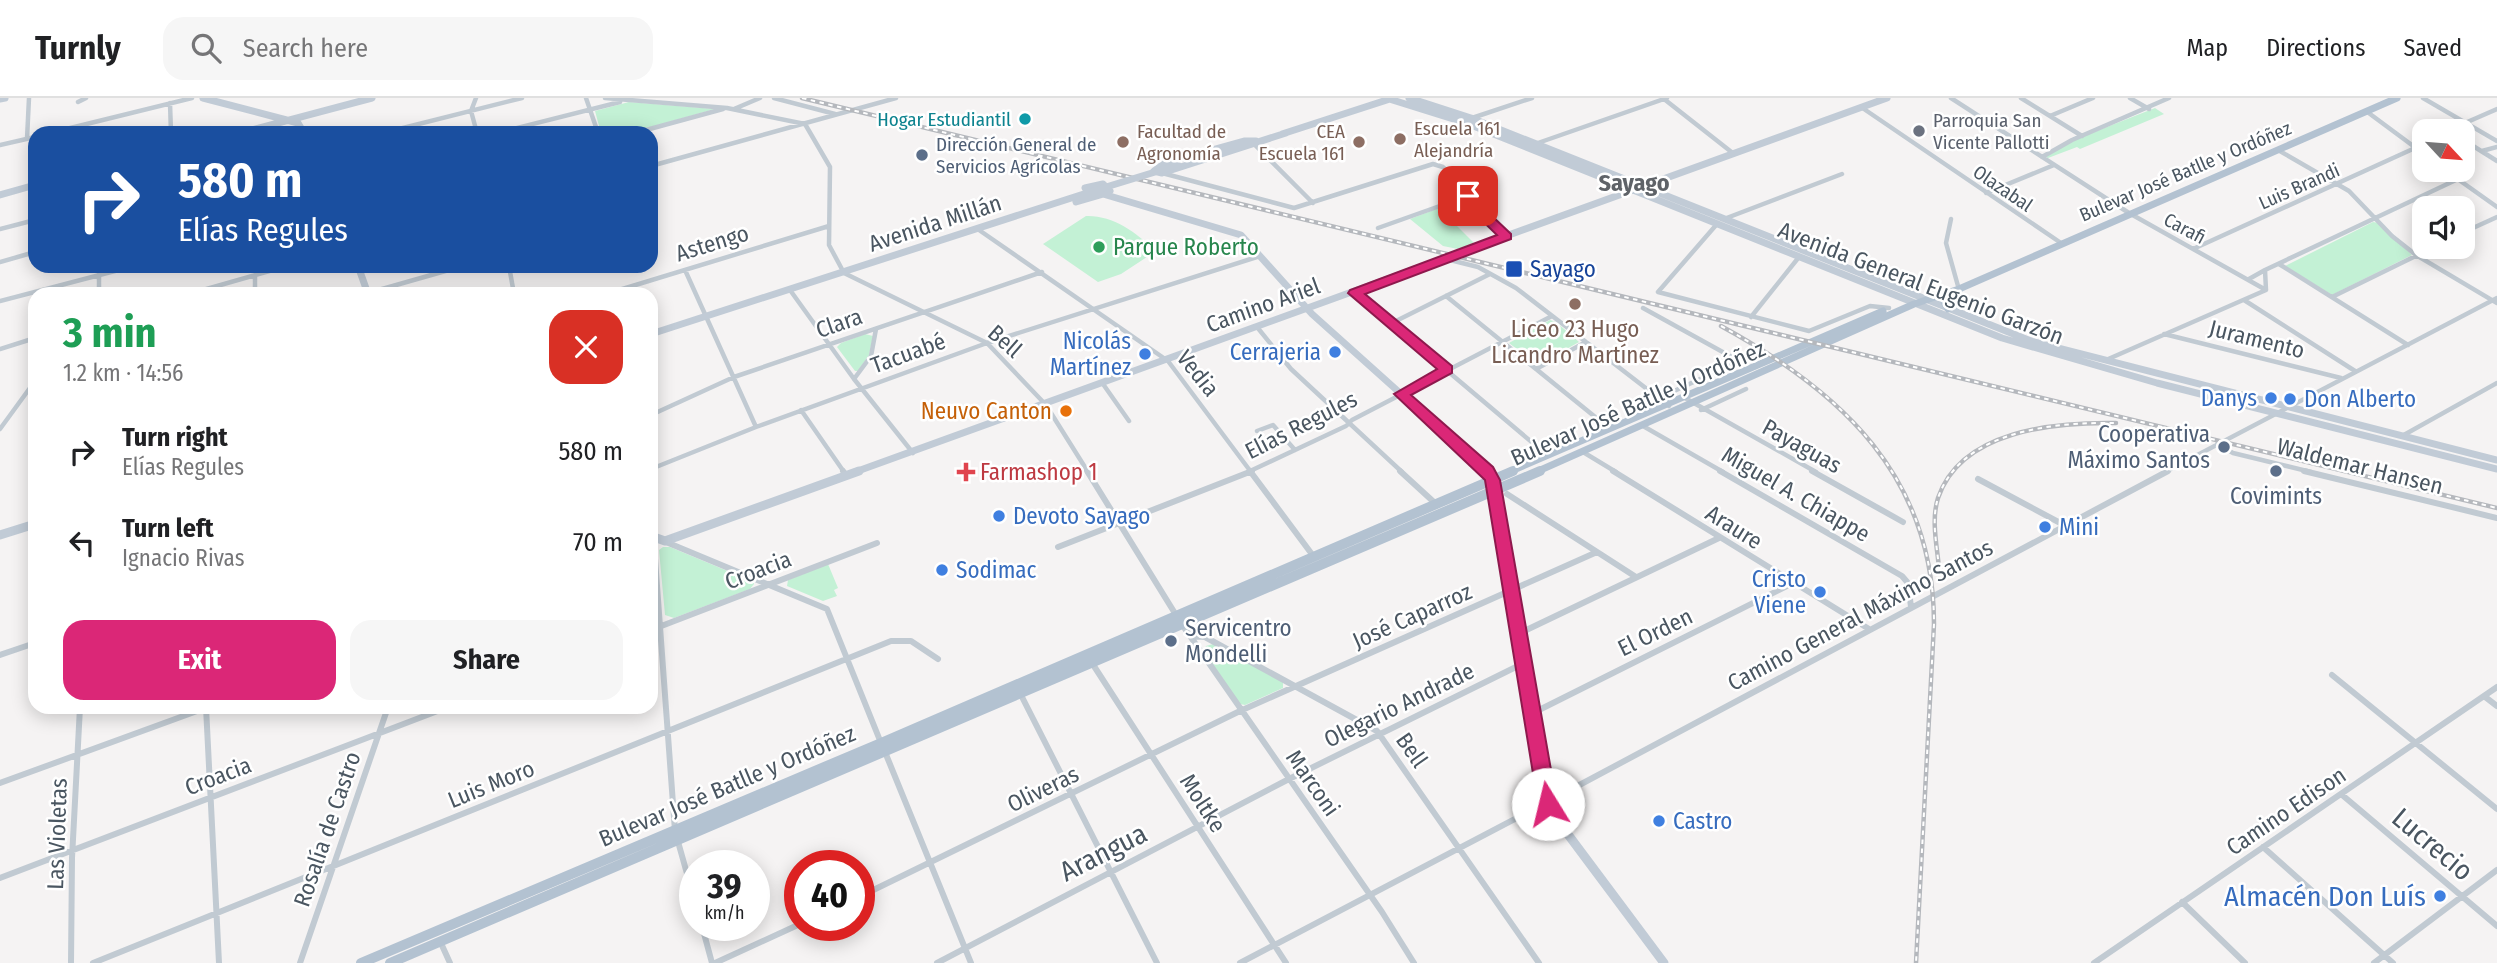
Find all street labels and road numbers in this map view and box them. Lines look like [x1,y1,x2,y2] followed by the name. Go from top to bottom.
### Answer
[2076,116,2295,227] street label: Bulevar José Batlle y Ordóñez
[2255,158,2343,214] street label: Luis Brandi
[1969,160,2037,217] street label: Olazabal
[865,188,1005,258] street label: Avenida Millán
[2160,208,2210,249] street label: Carafi
[1774,216,2068,350] street label: Avenida General Eugenio Garzón
[672,219,752,267] street label: Astengo
[1202,271,1324,339] street label: Camino Ariel
[812,302,866,344] street label: Clara
[2206,314,2308,364] street label: Juramento
[982,319,1028,363] street label: Bell
[867,327,949,379] street label: Tacuabé
[1506,334,1770,472] street label: Bulevar José Batlle y Ordóñez
[1171,344,1225,402] street label: Vedia
[1240,385,1362,465] street label: Elías Regules
[1757,413,1847,479] street label: Payaguas
[2274,432,2446,500] street label: Waldemar Hansen
[1717,440,1875,548] street label: Miguel A. Chiappe
[1701,499,1767,555] street label: Araure
[1723,533,1998,697] street label: Camino General Máximo Santos
[721,545,795,595] street label: Croacia
[1348,577,1476,655] street label: José Caparroz
[1613,602,1697,662] street label: El Orden
[1319,657,1479,753] street label: Olegario Andrade
[595,719,859,853] street label: Bulevar José Batlle y Ordóñez
[1390,727,1434,773] street label: Bell
[1280,744,1346,822] street label: Marconi
[287,748,367,910] street label: Rosalía de Castro
[181,751,255,801] street label: Croacia
[444,754,538,814] street label: Luis Moro
[1003,760,1083,818] street label: Oliveras
[2221,761,2351,861] street label: Camino Edison
[1174,769,1232,837] street label: Moltke
[41,778,73,890] street label: Las Violetas
[2386,801,2480,888] street label: Lucrecio
[1054,817,1152,888] street label: Arangua

